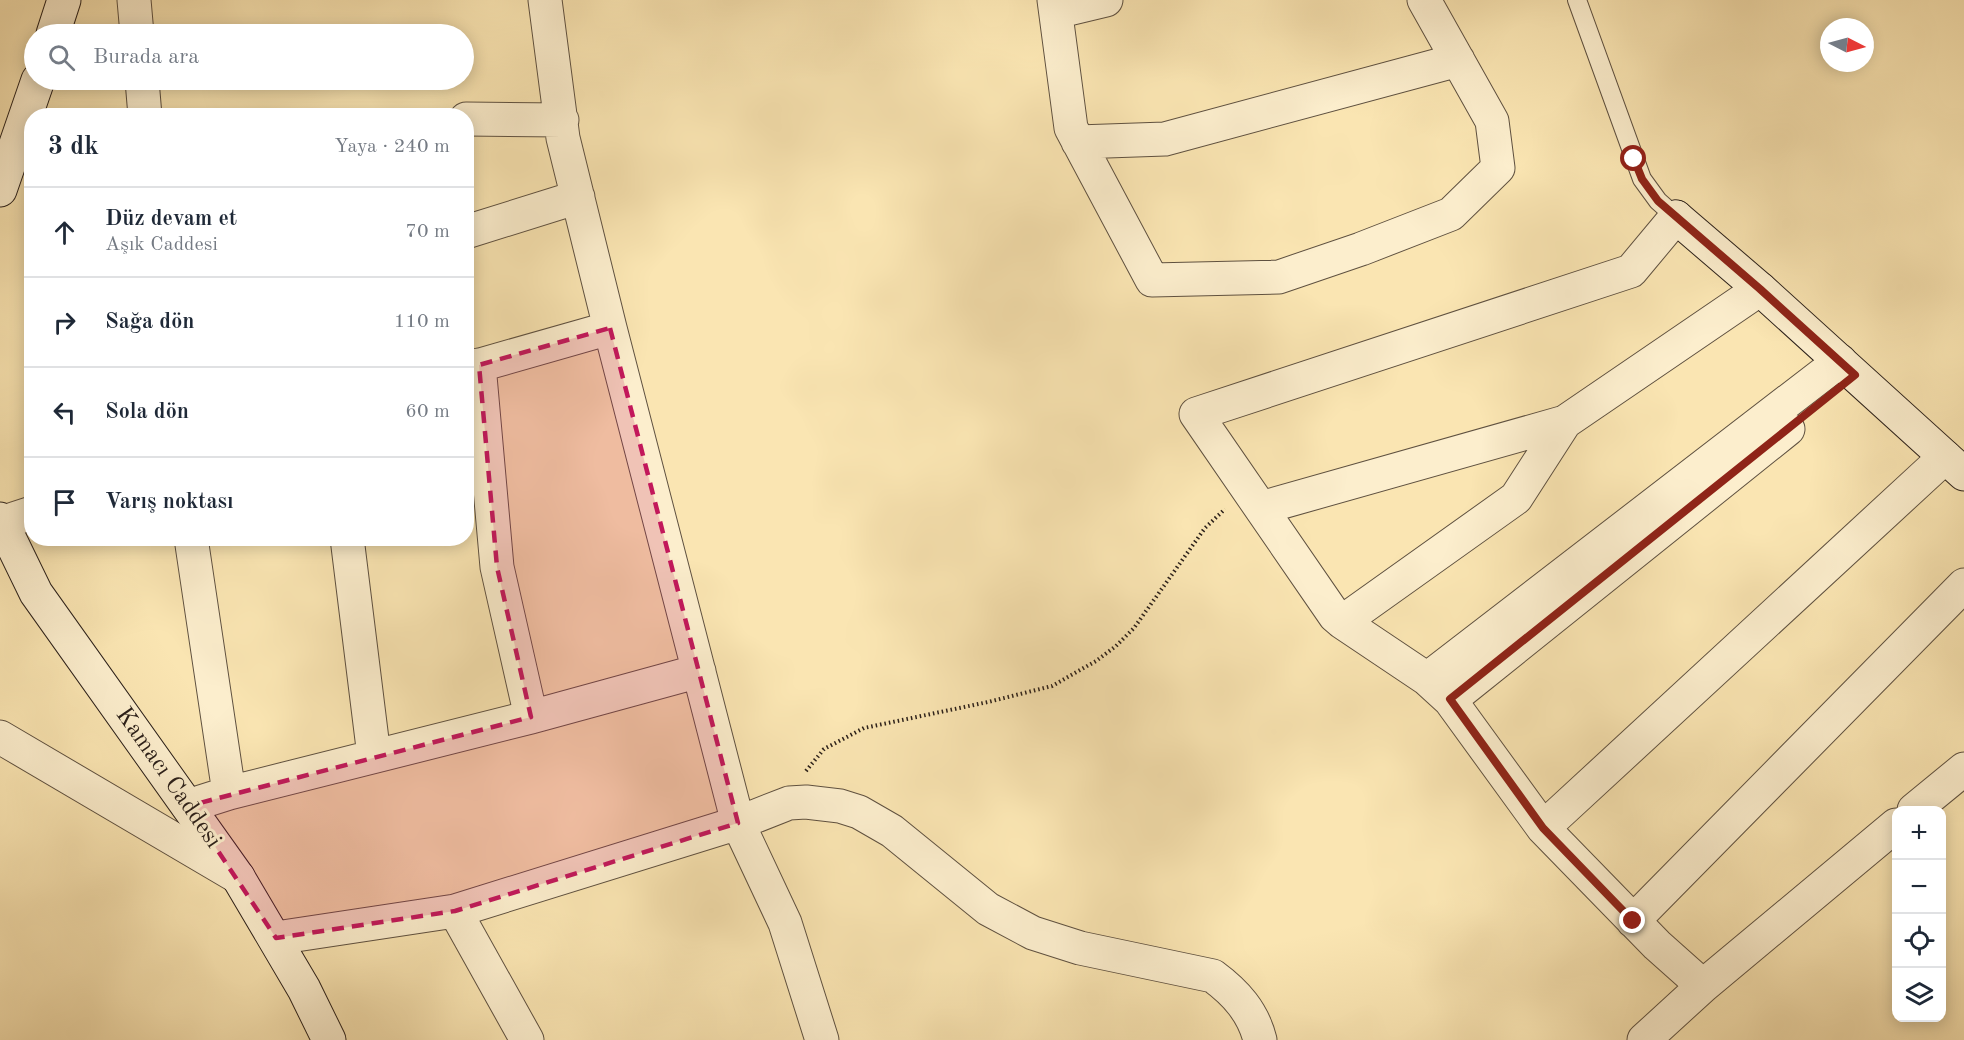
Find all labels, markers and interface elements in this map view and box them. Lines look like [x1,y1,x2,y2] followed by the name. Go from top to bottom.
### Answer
[1820,18,1874,72] north arrow
[24,24,474,90] search box
[45,41,78,74] icon: search
[93,46,199,68] text: Burada ara
[48,134,99,160] text: 3 dk
[334,137,450,157] text: Yaya · 240 m
[1620,145,1646,171] route start
[105,208,237,230] text: Düz devam et
[48,216,81,249] icon: ahead
[405,222,450,242] text: 70 m
[105,235,218,255] text: Aşık Caddesi
[48,306,81,339] icon: right
[105,311,195,333] text: Sağa dön
[394,312,450,332] text: 110 m
[48,396,81,429] icon: left
[105,401,189,423] text: Sola dön
[405,402,450,422] text: 60 m
[48,486,81,519] icon: arrive
[105,491,234,513] text: Varış noktası
[111,703,225,853] street label: Kamacı Caddesi
[1892,806,1946,1022] map controls
[1892,806,1946,860] button: +
[1892,860,1946,914] button: −
[1619,907,1645,933] route end
[1892,914,1946,968] button: locate
[1892,968,1946,1022] button: layers

